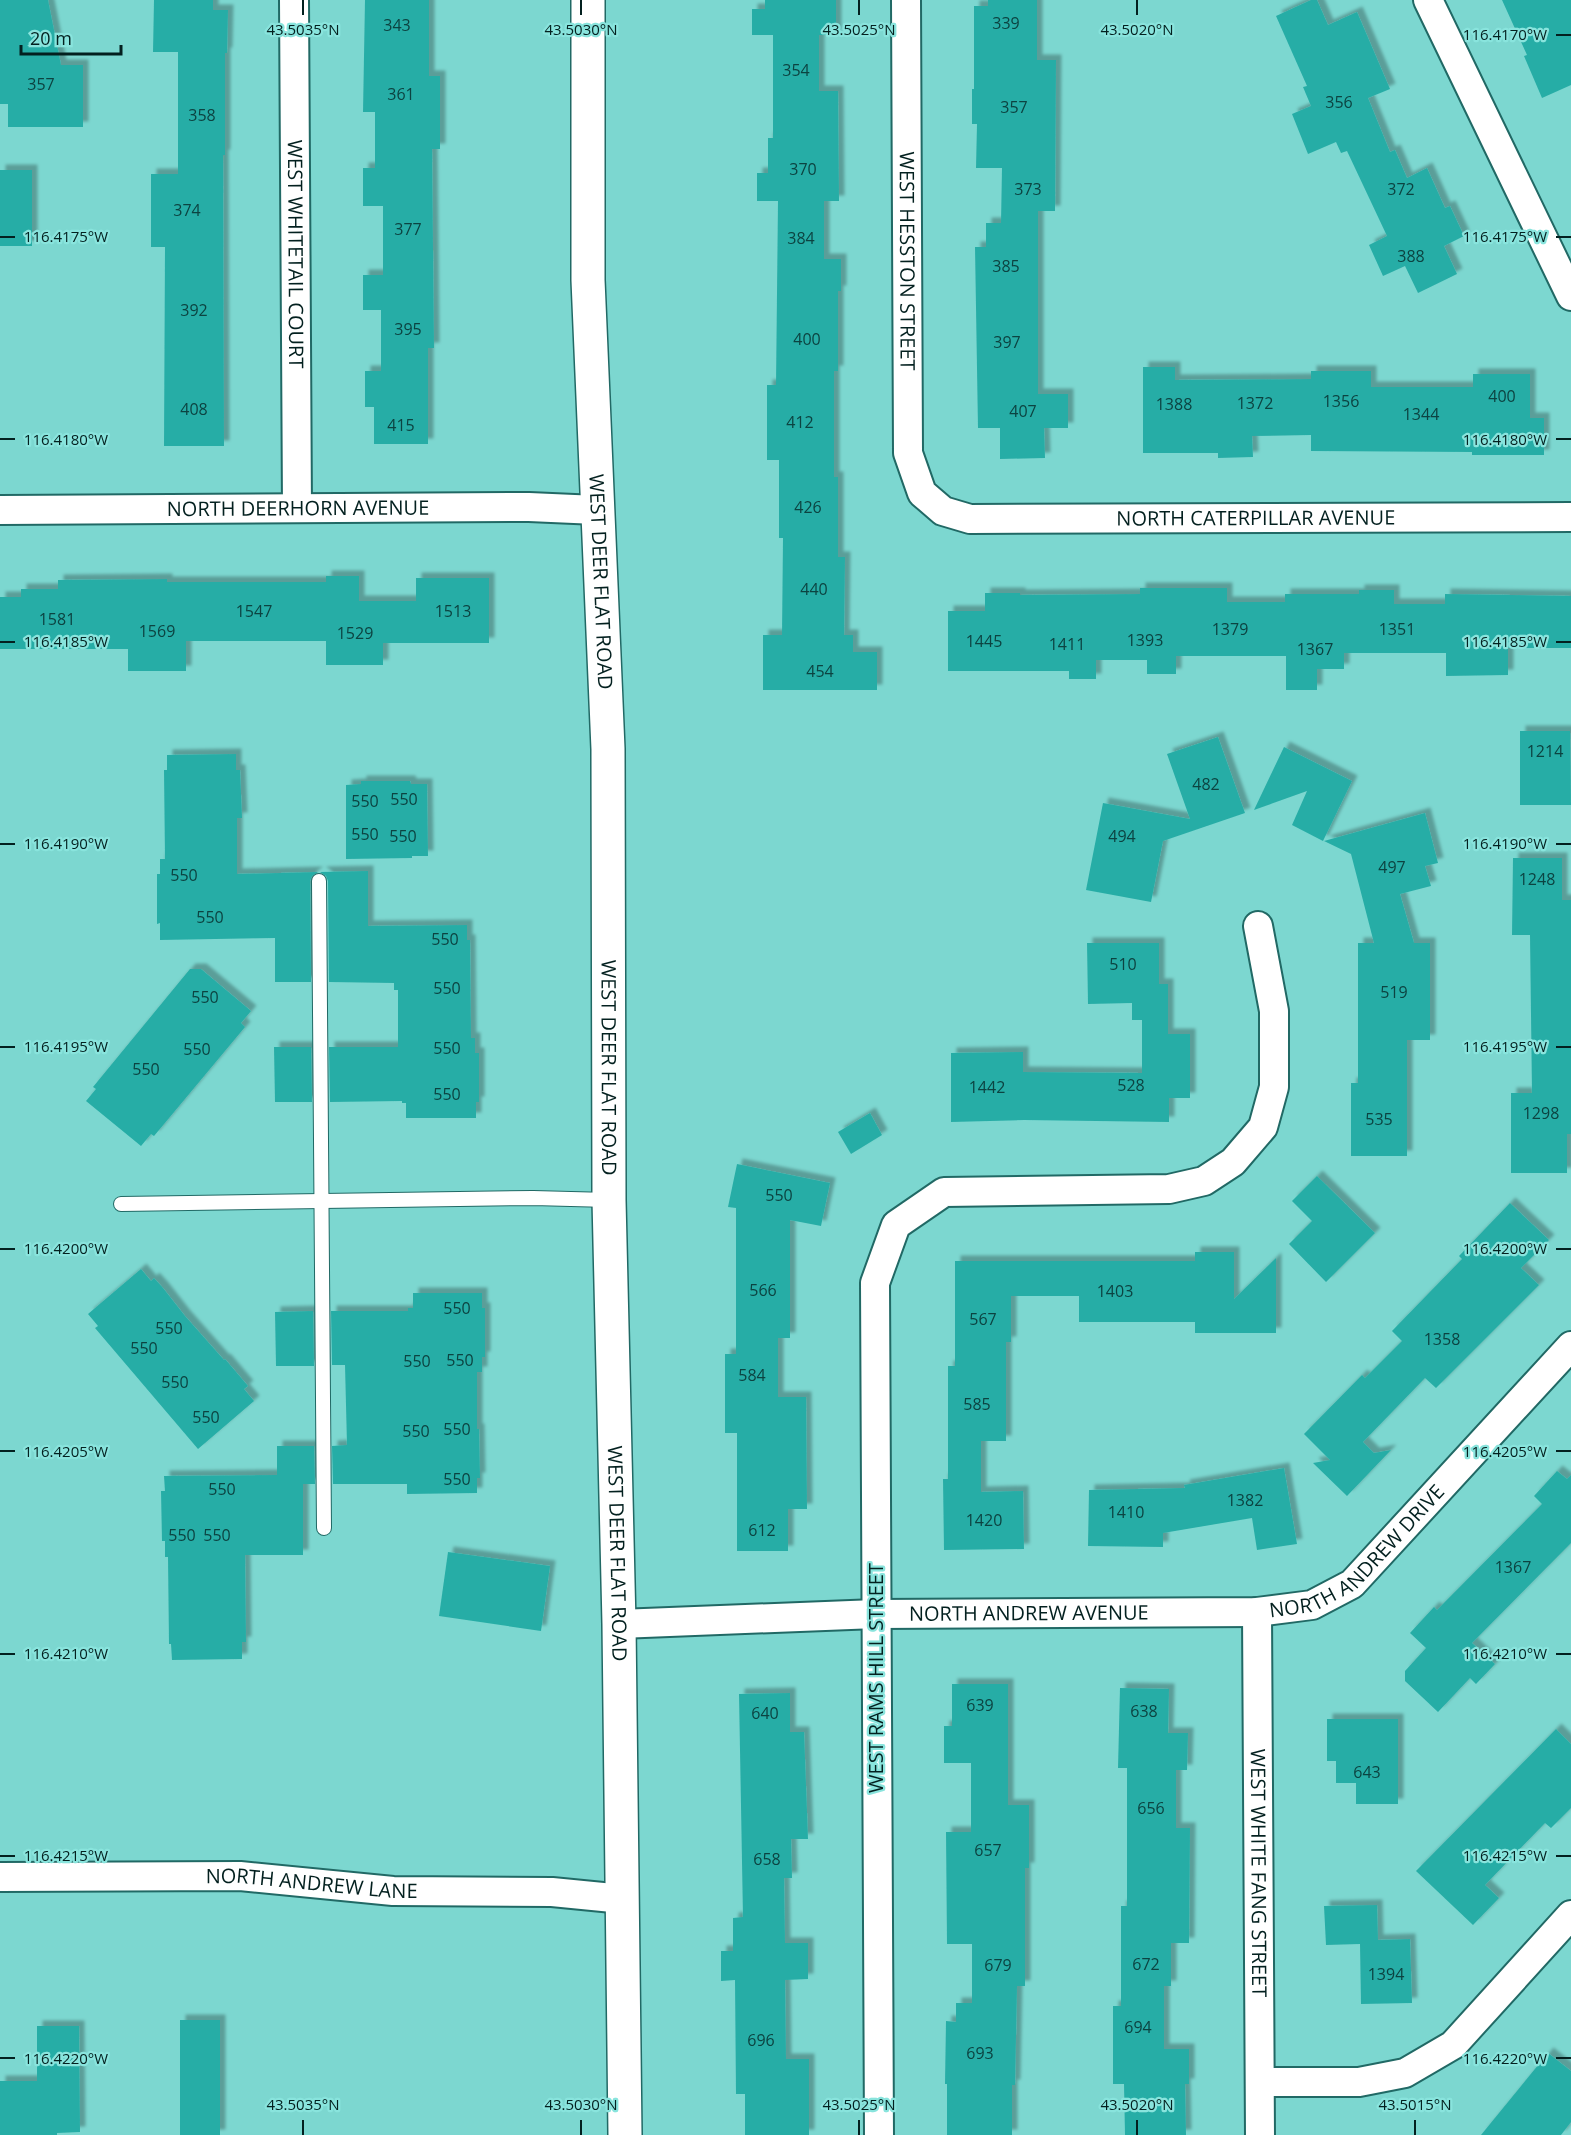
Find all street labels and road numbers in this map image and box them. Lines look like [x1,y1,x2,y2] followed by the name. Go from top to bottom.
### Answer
[282,140,310,368] street label: WEST WHITETAIL COURT
[894,151,922,371] street label: WEST HESSTON STREET
[583,473,619,690] street label: WEST DEER FLAT ROAD
[167,494,429,522] street label: NORTH DEERHORN AVENUE
[1116,504,1395,532] street label: NORTH CATERPILLAR AVENUE
[595,960,623,1176] street label: WEST DEER FLAT ROAD
[602,1445,633,1662] street label: WEST DEER FLAT ROAD
[1268,1478,1450,1623] street label: NORTH ANDREW DRIVE
[862,1563,889,1793] street label: WEST RAMS HILL STREET
[909,1599,1149,1627] street label: NORTH ANDREW AVENUE
[1245,1749,1273,1997] street label: WEST WHITE FANG STREET
[206,1862,418,1904] street label: NORTH ANDREW LANE

